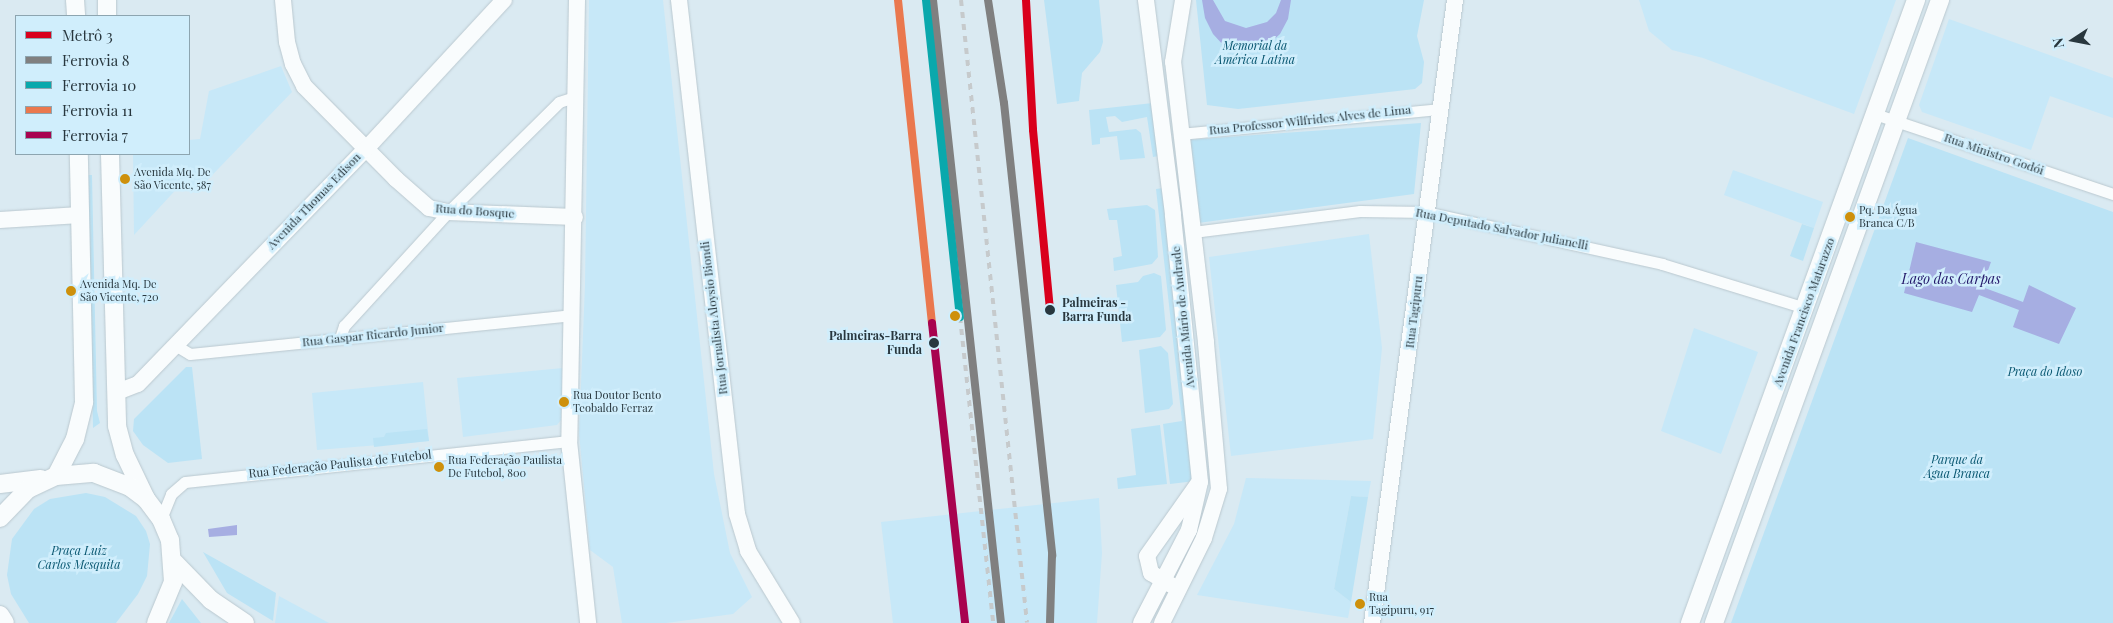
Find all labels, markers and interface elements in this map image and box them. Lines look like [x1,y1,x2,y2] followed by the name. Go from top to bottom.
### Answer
[15,15,190,155] legend
[2048,15,2098,65] north arrow
[62,25,113,45] text: Metrô 3
[2047,36,2068,50] text: N
[1215,39,1295,67] park label: Memorial da América Latina
[62,50,130,70] text: Ferrovia 8
[62,75,136,95] text: Ferrovia 10
[62,100,133,120] text: Ferrovia 11
[1208,102,1412,138] street label: Rua Professor Wilfrides Alves de Lima
[62,125,128,145] text: Ferrovia 7
[1942,130,2046,178] street label: Rua Ministro Godói
[264,150,364,252] street label: Avenida Thomas Edison
[134,166,211,192] place label: Avenida Mq. De São Vicente, 587
[120,174,130,184] marker: Avenida Mq. De São Vicente, 587
[435,201,515,221] street label: Rua do Bosque
[1859,204,1918,230] place label: Pq. Da Água Branca C/B
[1414,205,1590,253] street label: Rua Deputado Salvador Julianelli
[1845,212,1855,222] marker: Pq. Da Água Branca C/B
[1770,236,1838,388] street label: Avenida Francisco Matarazzo
[697,240,731,396] street label: Rua Jornalista Aloysio Biondi
[1168,245,1198,389] street label: Avenida Mário de Andrade
[1901,271,2001,287] water label: Lago das Carpas
[1402,275,1426,349] street label: Rua Tagipuru
[80,278,159,304] place label: Avenida Mq. De São Vicente, 720
[66,286,76,296] marker: Avenida Mq. De São Vicente, 720
[1062,296,1132,324] place label: Palmeiras - Barra Funda
[1041,301,1059,319] marker: Palmeiras - Barra Funda
[950,311,960,321] unlabelled marker
[301,320,445,350] street label: Rua Gaspar Ricardo Junior
[829,329,922,357] place label: Palmeiras-Barra Funda
[925,334,943,352] marker: Palmeiras-Barra Funda
[2008,365,2082,379] park label: Praça do Idoso
[573,389,662,415] place label: Rua Doutor Bento Teobaldo Ferraz
[559,397,569,407] marker: Rua Doutor Bento Teobaldo Ferraz
[248,447,432,481] street label: Rua Federação Paulista de Futebol
[1924,453,1990,481] park label: Parque da Água Branca
[448,454,562,480] place label: Rua Federação Paulista De Futebol, 800
[434,462,444,472] marker: Rua Federação Paulista De Futebol, 800
[38,544,120,572] park label: Praça Luiz Carlos Mesquita
[1369,591,1434,617] place label: Rua Tagipuru, 917
[1355,599,1365,609] marker: Rua Tagipuru, 917

